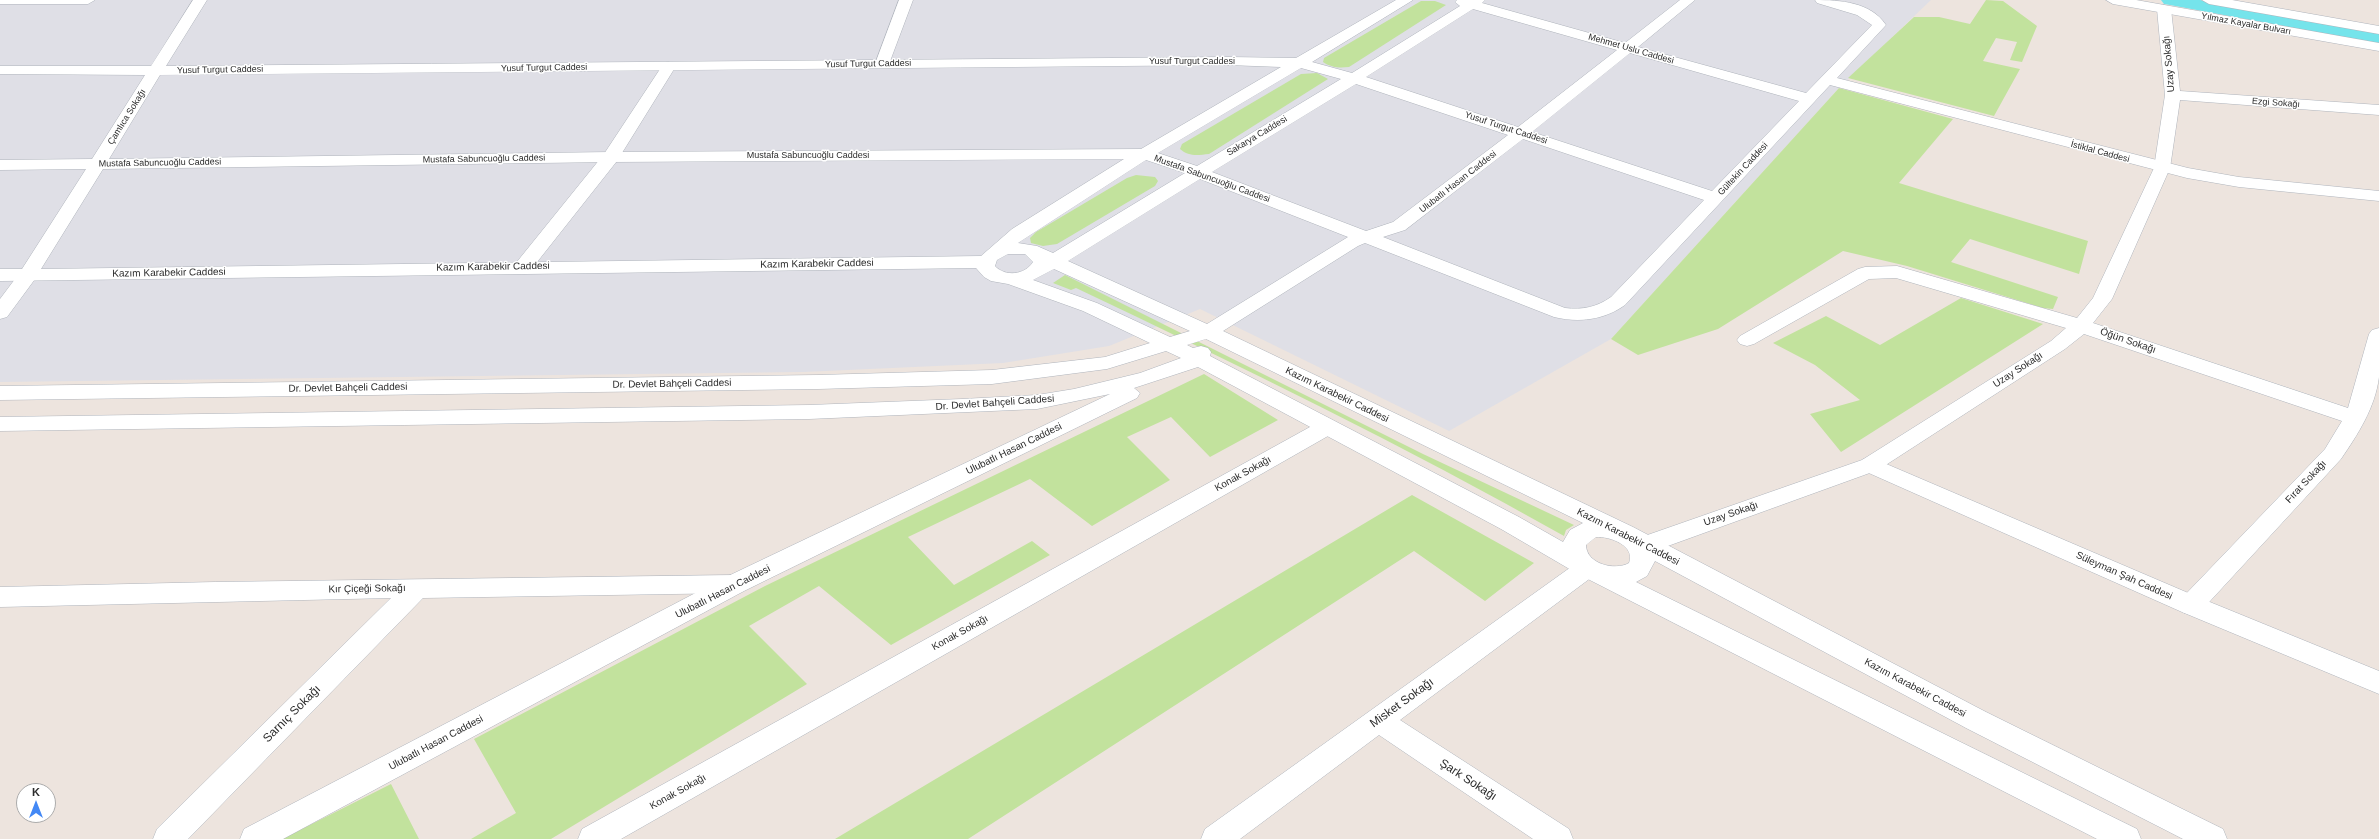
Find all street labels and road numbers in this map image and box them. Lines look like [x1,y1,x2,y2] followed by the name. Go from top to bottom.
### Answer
[2200,11,2292,37] street label: Yılmaz Kayalar Bulvarı
[1587,32,1675,66] street label: Mehmet Uslu Caddesi
[2161,35,2177,93] street label: Uzay Sokağı
[1149,57,1235,67] street label: Yusuf Turgut Caddesi
[825,58,911,70] street label: Yusuf Turgut Caddesi
[501,62,587,74] street label: Yusuf Turgut Caddesi
[177,64,263,76] street label: Yusuf Turgut Caddesi
[106,87,148,147] street label: Çamlıca Sokağı
[2252,96,2300,110] street label: Ezgi Sokağı
[1463,110,1549,146] street label: Yusuf Turgut Caddesi
[1225,114,1289,158] street label: Sakarya Caddesi
[2069,139,2131,165] street label: İstiklal Caddesi
[1716,140,1770,198] street label: Gültekin Caddesi
[1417,149,1499,215] street label: Ulubatlı Hasan Caddesi
[747,151,869,161] street label: Mustafa Sabuncuoğlu Caddesi
[423,153,545,165] street label: Mustafa Sabuncuoğlu Caddesi
[1153,153,1271,205] street label: Mustafa Sabuncuoğlu Caddesi
[99,157,221,169] street label: Mustafa Sabuncuoğlu Caddesi
[760,257,874,271] street label: Kazım Karabekir Caddesi
[436,260,550,274] street label: Kazım Karabekir Caddesi
[112,266,226,280] street label: Kazım Karabekir Caddesi
[2098,326,2158,356] street label: Öğün Sokağı
[1991,350,2045,390] street label: Uzay Sokağı
[1283,365,1391,425] street label: Kazım Karabekir Caddesi
[612,377,732,391] street label: Dr. Devlet Bahçeli Caddesi
[288,381,408,395] street label: Dr. Devlet Bahçeli Caddesi
[935,393,1055,413] street label: Dr. Devlet Bahçeli Caddesi
[964,421,1064,477] street label: Ulubatlı Hasan Caddesi
[1213,454,1273,494] street label: Konak Sokağı
[2283,458,2329,506] street label: Fırat Sokağı
[1702,499,1760,529] street label: Uzay Sokağı
[1575,506,1681,568] street label: Kazım Karabekir Caddesi
[2074,549,2174,603] street label: Süleyman Şah Caddesi
[673,563,773,621] street label: Ulubatlı Hasan Caddesi
[328,582,406,596] street label: Kır Çiçeği Sokağı
[930,613,990,653] street label: Konak Sokağı
[1862,656,1968,720] street label: Kazım Karabekir Caddesi
[1367,675,1437,731] street label: Misket Sokağı
[260,682,324,746] street label: Sarnıç Sokağı
[387,713,485,773] street label: Ulubatlı Hasan Caddesi
[1437,756,1499,804] street label: Şark Sokağı
[648,772,708,812] street label: Konak Sokağı

